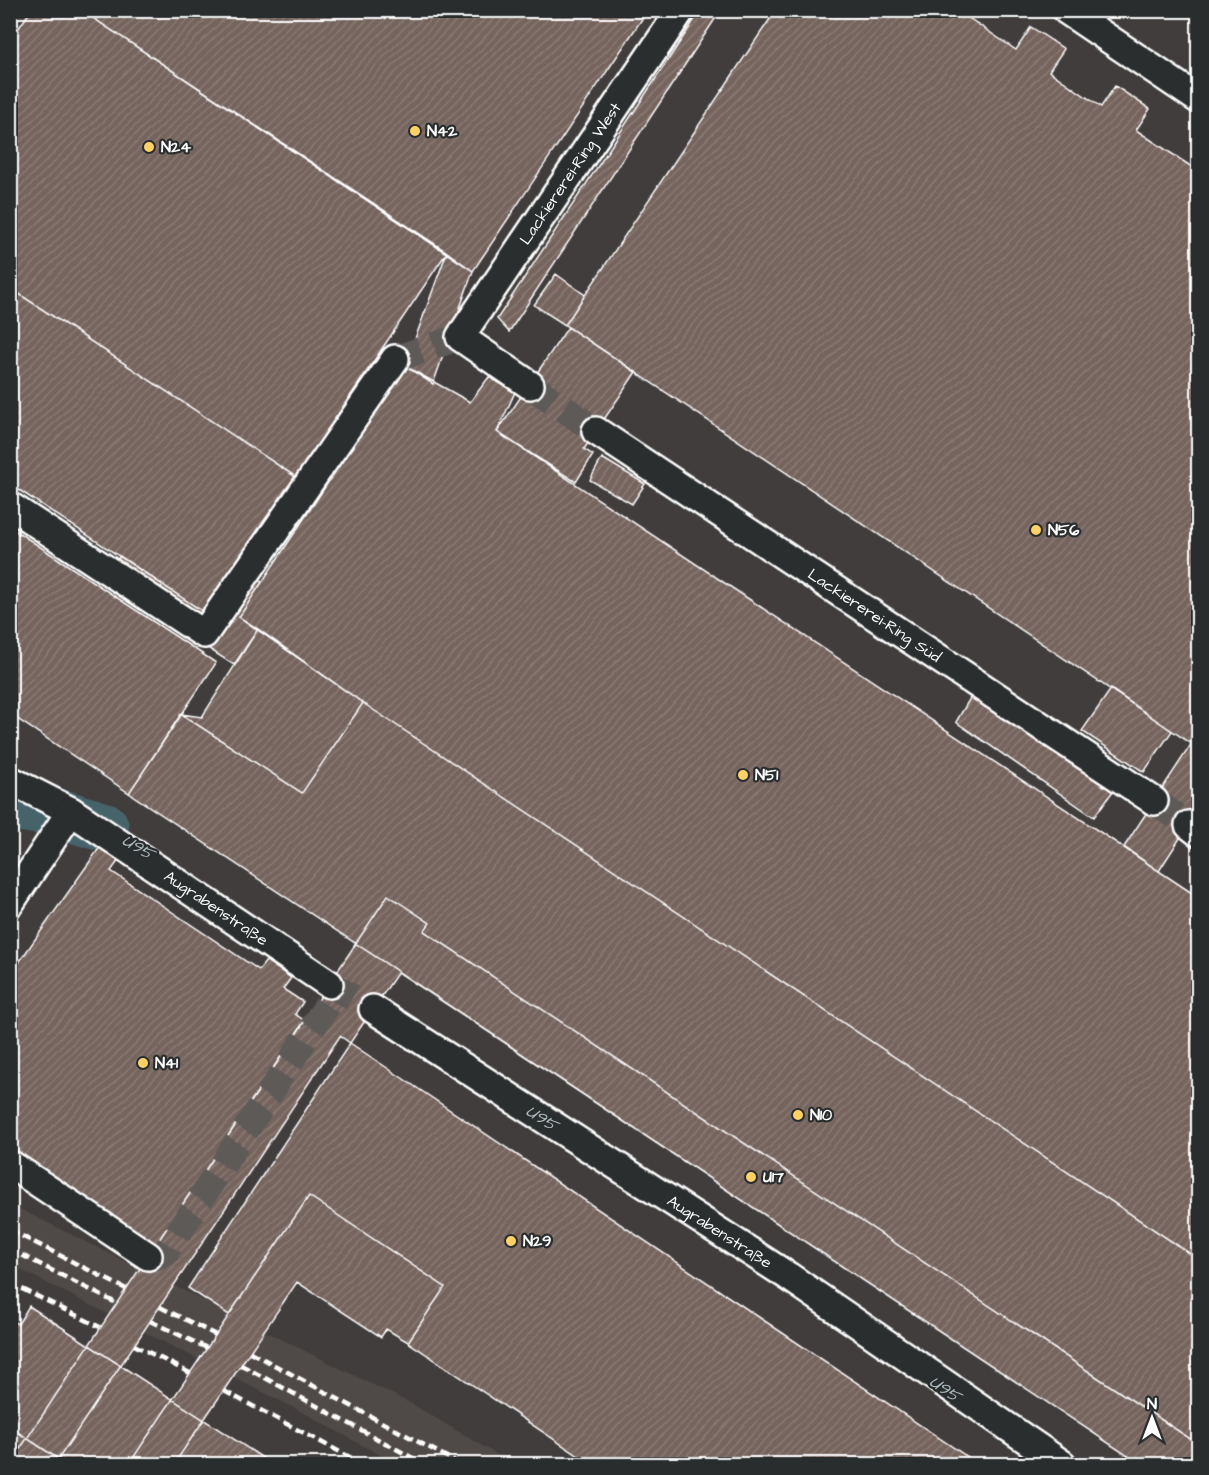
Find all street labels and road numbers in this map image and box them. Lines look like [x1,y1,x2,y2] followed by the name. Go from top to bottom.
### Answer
[514,98,627,249] street label: Lackiererei-Ring West
[803,563,945,668] street label: Lackiererei-Ring Süd
[160,865,273,951] street label: Augrabenstraße
[663,1190,776,1274] street label: Augrabenstraße

